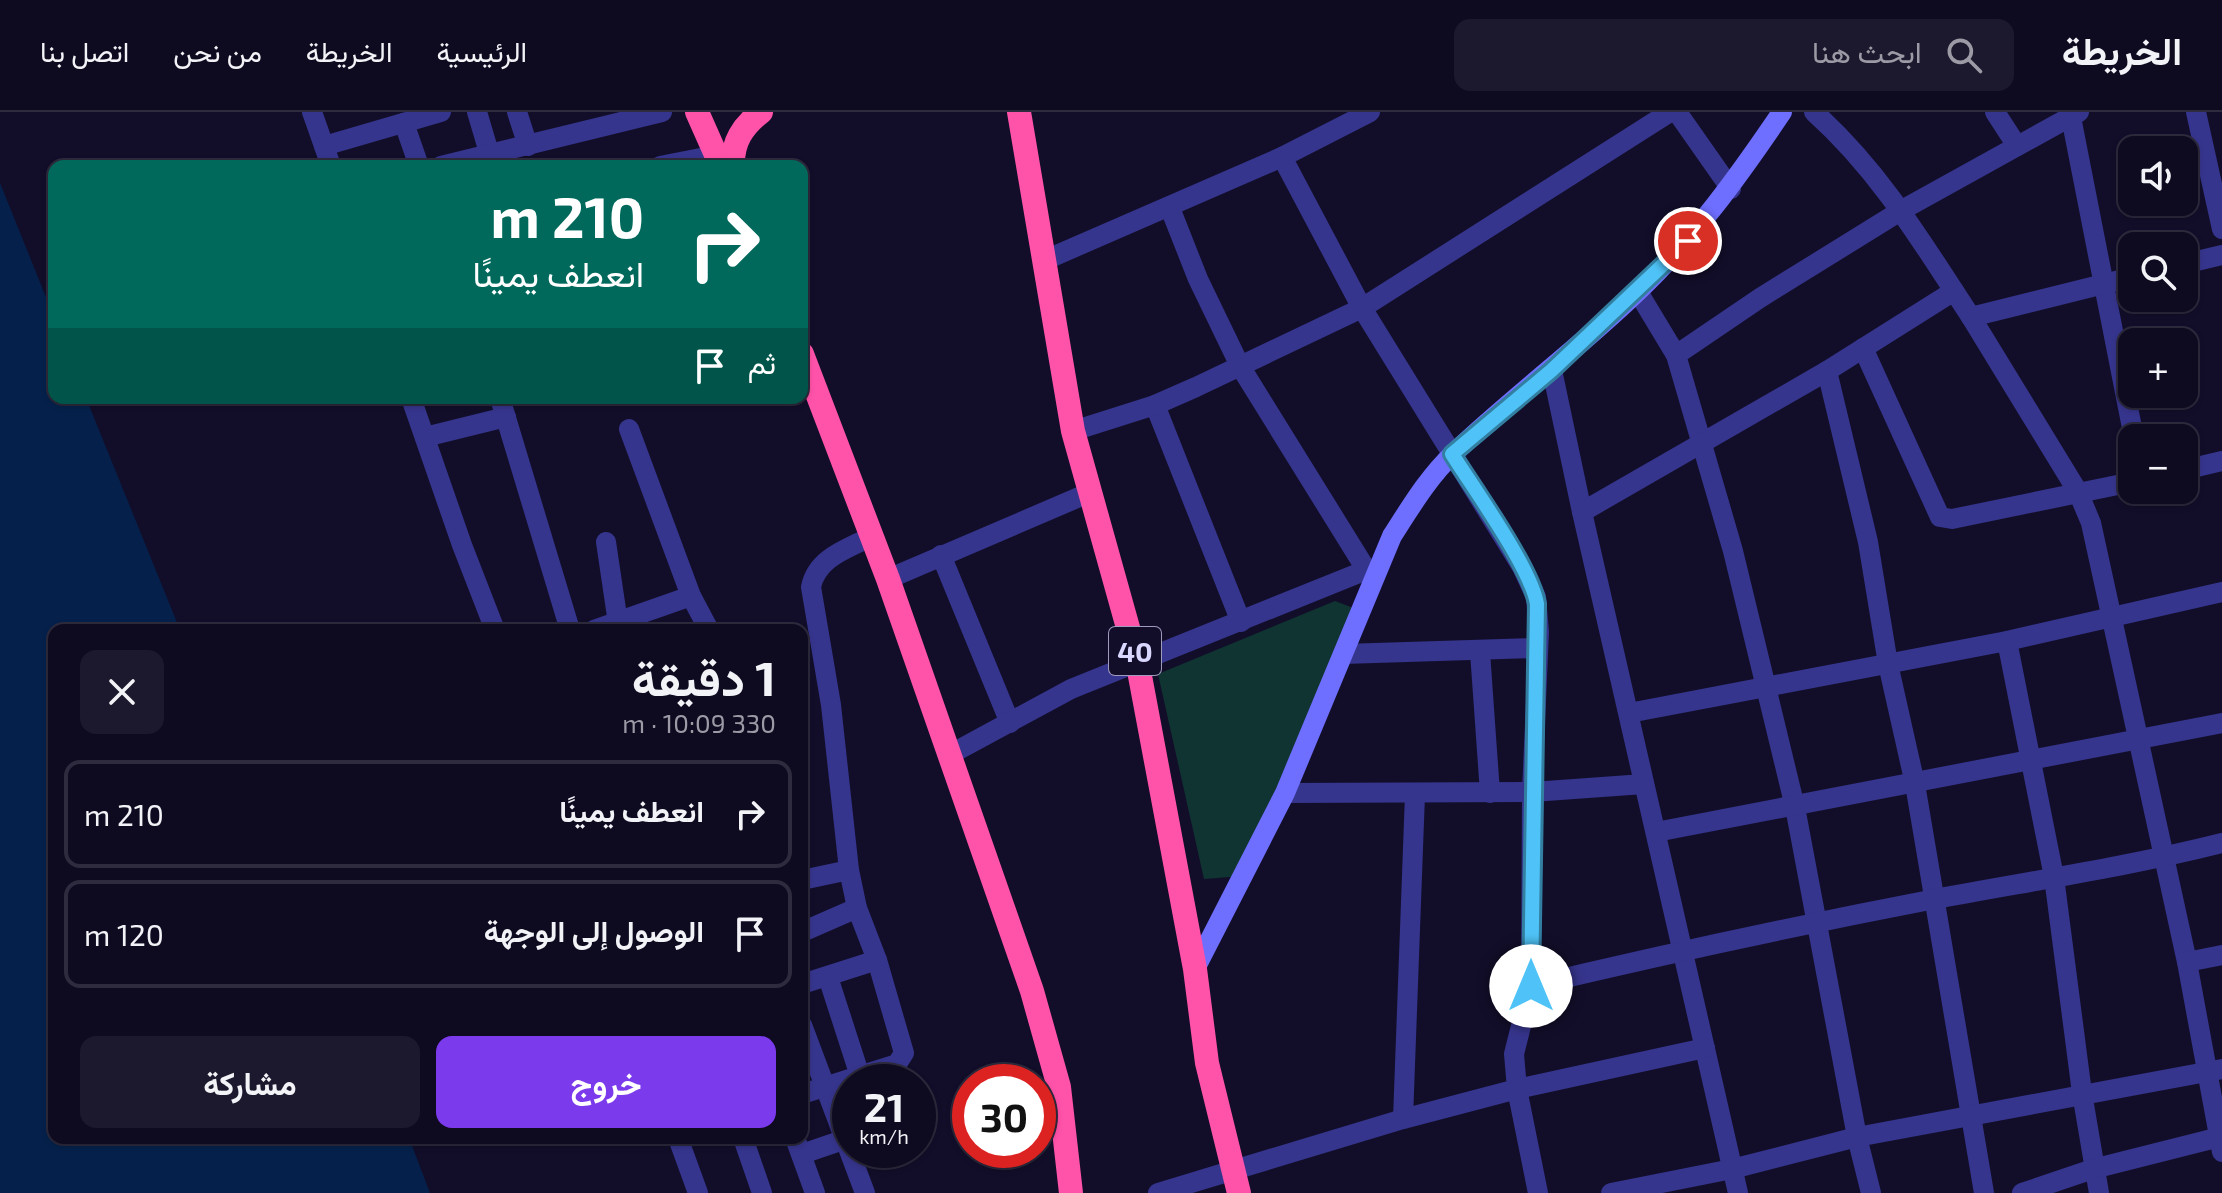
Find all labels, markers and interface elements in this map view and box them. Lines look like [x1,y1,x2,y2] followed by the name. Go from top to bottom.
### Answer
[1454,19,2014,91] search box
[2062,27,2182,73] text: الخريطة
[1812,33,1922,69] text: ابحث هنا
[1942,33,1986,77] icon: search
[40,34,129,68] text: اتصل بنا
[173,34,262,68] text: من نحن
[306,34,392,68] text: الخريطة
[436,34,527,68] text: الرئيسية
[2118,136,2198,504] map controls
[2118,136,2198,216] button: sound
[490,182,644,249] text: 210 m
[672,192,776,296] icon: right
[1654,207,1722,275] pin
[1666,219,1710,263] icon: arrive
[2118,232,2198,312] button: search
[473,251,644,294] text: انعطف يمينًا
[2118,328,2198,408] button: +
[688,344,732,388] icon: arrive
[748,344,776,380] text: ثم
[2118,424,2198,504] button: −
[1109,627,1161,675] road number: 40
[632,648,776,706] text: 1 دقيقة
[80,650,164,734] button: close
[622,707,776,738] text: 330 m · 10:09
[559,792,704,828] text: انعطف يمينًا
[728,792,772,836] icon: right
[84,796,164,832] text: 210 m
[484,912,704,948] text: الوصول إلى الوجهة
[728,912,772,956] icon: arrive
[84,916,164,952] text: 120 m
[1489,944,1573,1028] position arrow
[80,1036,420,1128] button: مشاركة
[436,1036,776,1128] button: خروج
[952,1064,1056,1168] speed limit sign: 30
[864,1082,904,1130] text: 21
[859,1124,909,1148] text: km/h

